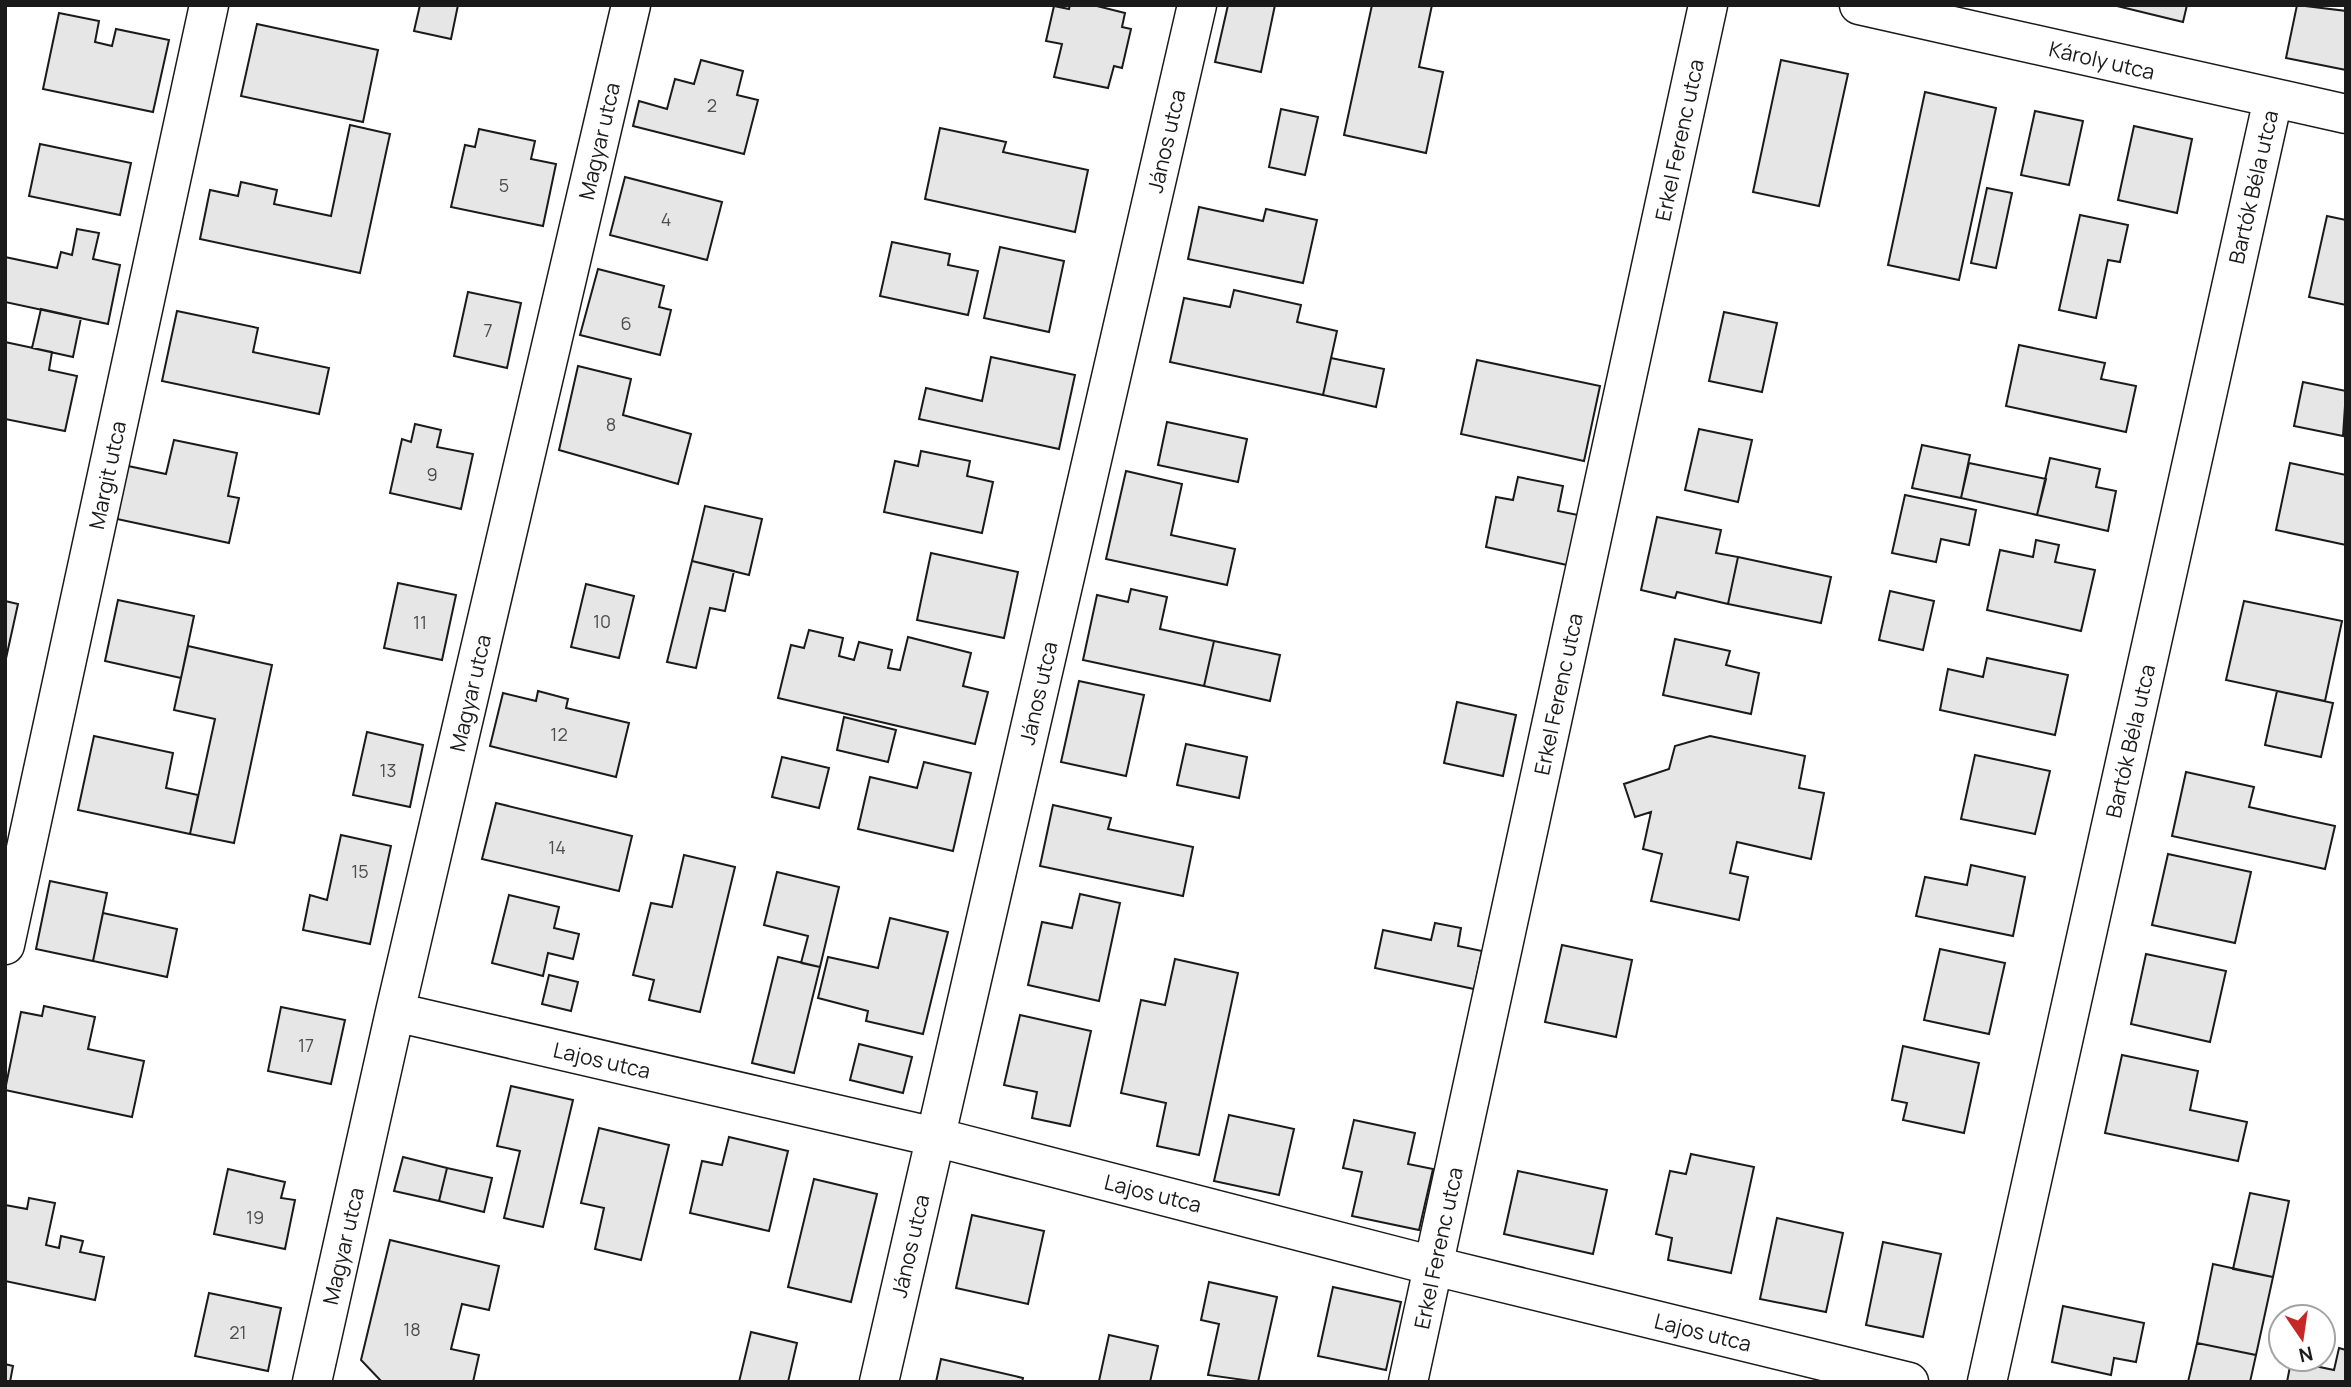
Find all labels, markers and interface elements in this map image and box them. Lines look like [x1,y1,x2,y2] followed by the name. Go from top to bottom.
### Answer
[2046,34,2158,86] street label: Károly utca
[1648,56,1710,224] street label: Erkel Ferenc utca
[572,80,626,202] street label: Magyar utca
[1141,87,1191,195] street label: János utca
[707,93,717,117] house number: 2
[2222,107,2284,267] street label: Bartók Béla utca
[499,173,509,197] house number: 5
[661,207,671,231] house number: 4
[620,311,632,335] house number: 6
[483,318,493,342] house number: 7
[606,412,616,436] house number: 8
[82,418,132,532] street label: Margit utca
[426,462,438,486] house number: 9
[593,609,611,633] house number: 10
[413,610,427,634] house number: 11
[1527,610,1589,778] street label: Erkel Ferenc utca
[443,632,497,754] street label: Magyar utca
[1013,639,1063,747] street label: János utca
[2099,661,2161,821] street label: Bartók Béla utca
[550,722,568,746] house number: 12
[380,758,396,782] house number: 13
[548,835,566,859] house number: 14
[351,859,369,883] house number: 15
[298,1033,314,1057] house number: 17
[551,1035,653,1085] street label: Lajos utca
[1407,1164,1469,1332] street label: Erkel Ferenc utca
[1102,1167,1204,1219] street label: Lajos utca
[316,1185,370,1307] street label: Magyar utca
[885,1192,935,1300] street label: János utca
[246,1205,264,1229] house number: 19
[2267,1303,2337,1373] north arrow
[1652,1306,1754,1358] street label: Lajos utca
[403,1317,421,1341] house number: 18
[229,1320,247,1344] house number: 21
[2296,1340,2315,1369] text: N

